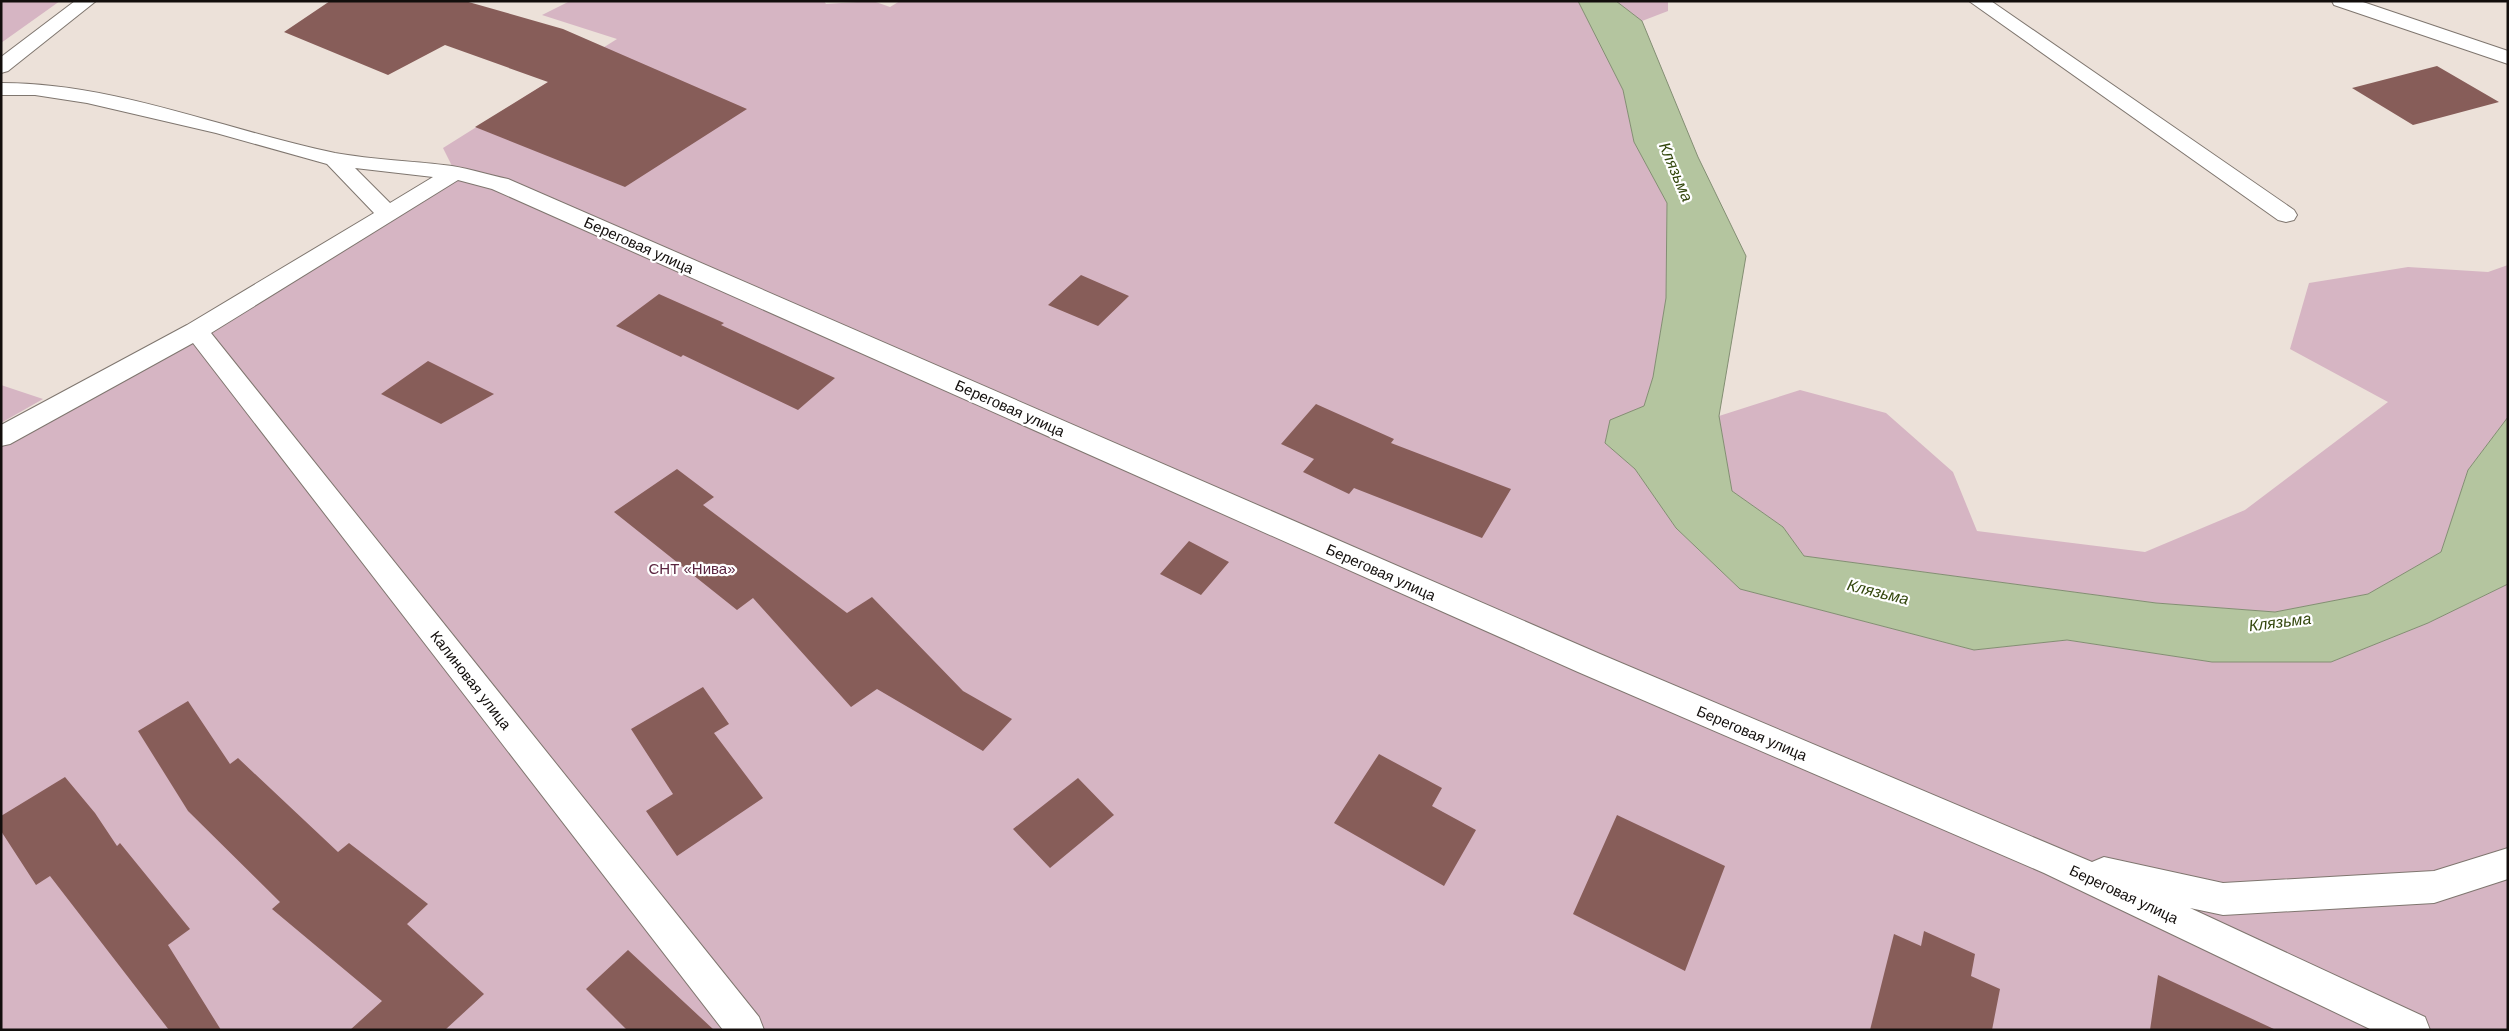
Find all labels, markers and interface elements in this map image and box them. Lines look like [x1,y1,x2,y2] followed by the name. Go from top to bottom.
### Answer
[1656,140,1696,204] water label: Клязьма
[582,213,697,277] street label: Береговая улица
[953,376,1068,440] street label: Береговая улица
[1324,540,1439,604] street label: Береговая улица
[648,560,736,577] park label: СНТ «Нива»
[1846,576,1911,608] water label: Клязьма
[2248,610,2312,634] water label: Клязьма
[427,627,515,733] street label: Калиновая улица
[1694,702,1810,764] street label: Береговая улица
[2067,861,2182,927] street label: Береговая улица

